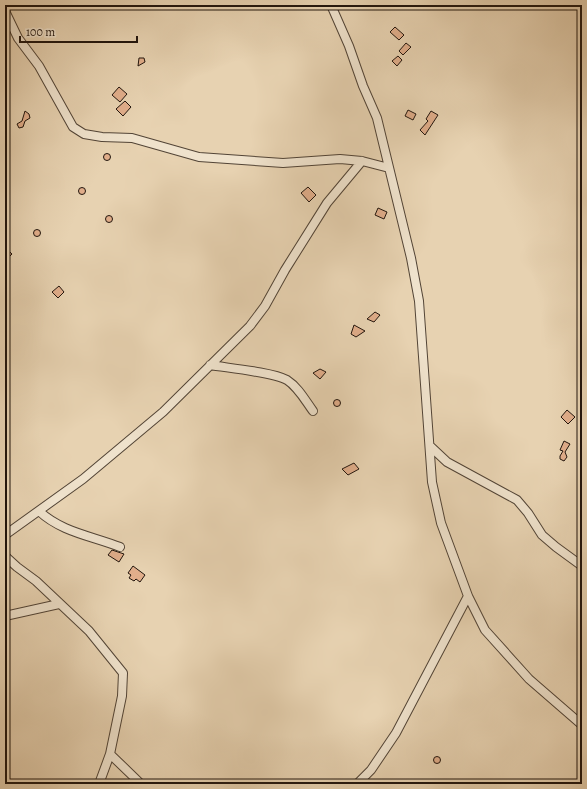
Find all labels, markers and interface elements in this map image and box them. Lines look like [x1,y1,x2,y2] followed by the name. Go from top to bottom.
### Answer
[20,18,137,44] scale bar
[26,24,55,40] text: 100 m

